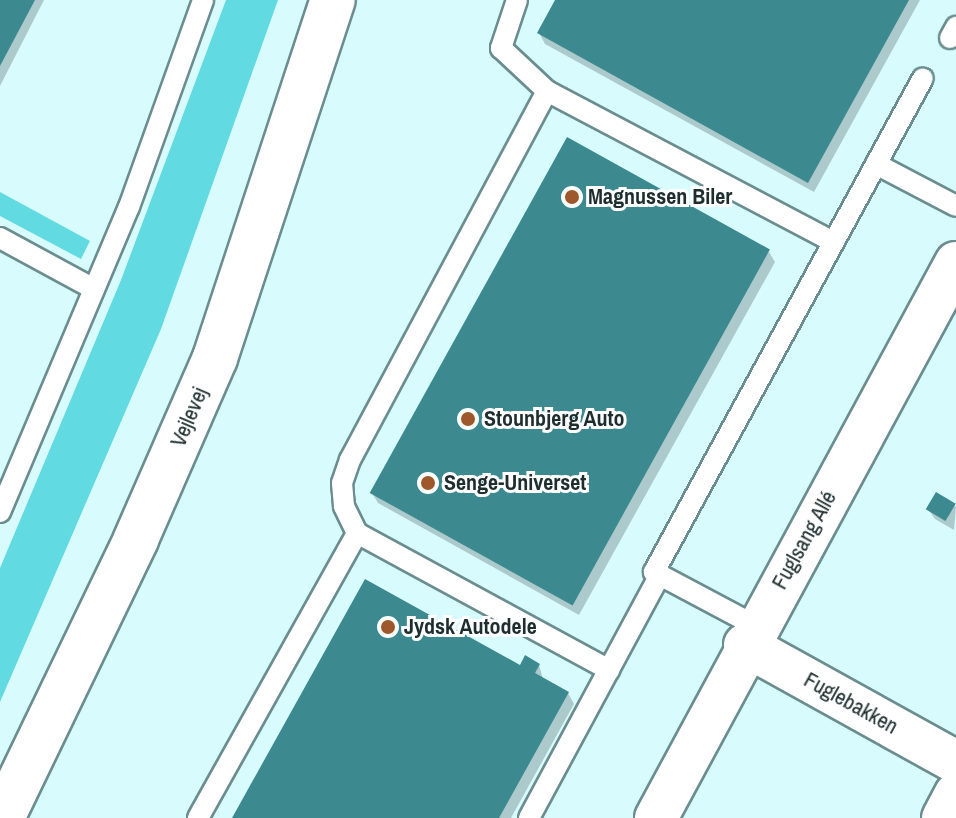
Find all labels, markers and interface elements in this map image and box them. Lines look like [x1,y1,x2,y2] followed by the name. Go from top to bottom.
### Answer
[588,184,732,210] place label: Magnussen Biler
[563,188,581,206] marker: Magnussen Biler
[165,383,213,451] street label: Vejlevej
[484,406,625,432] place label: Stounbjerg Auto
[459,410,477,428] marker: Stounbjerg Auto
[444,470,586,496] place label: Senge-Universet
[419,474,437,492] marker: Senge-Universet
[766,486,842,594] street label: Fuglsang Allé
[404,614,537,640] place label: Jydsk Autodele
[379,618,397,636] marker: Jydsk Autodele
[799,666,903,740] street label: Fuglebakken

